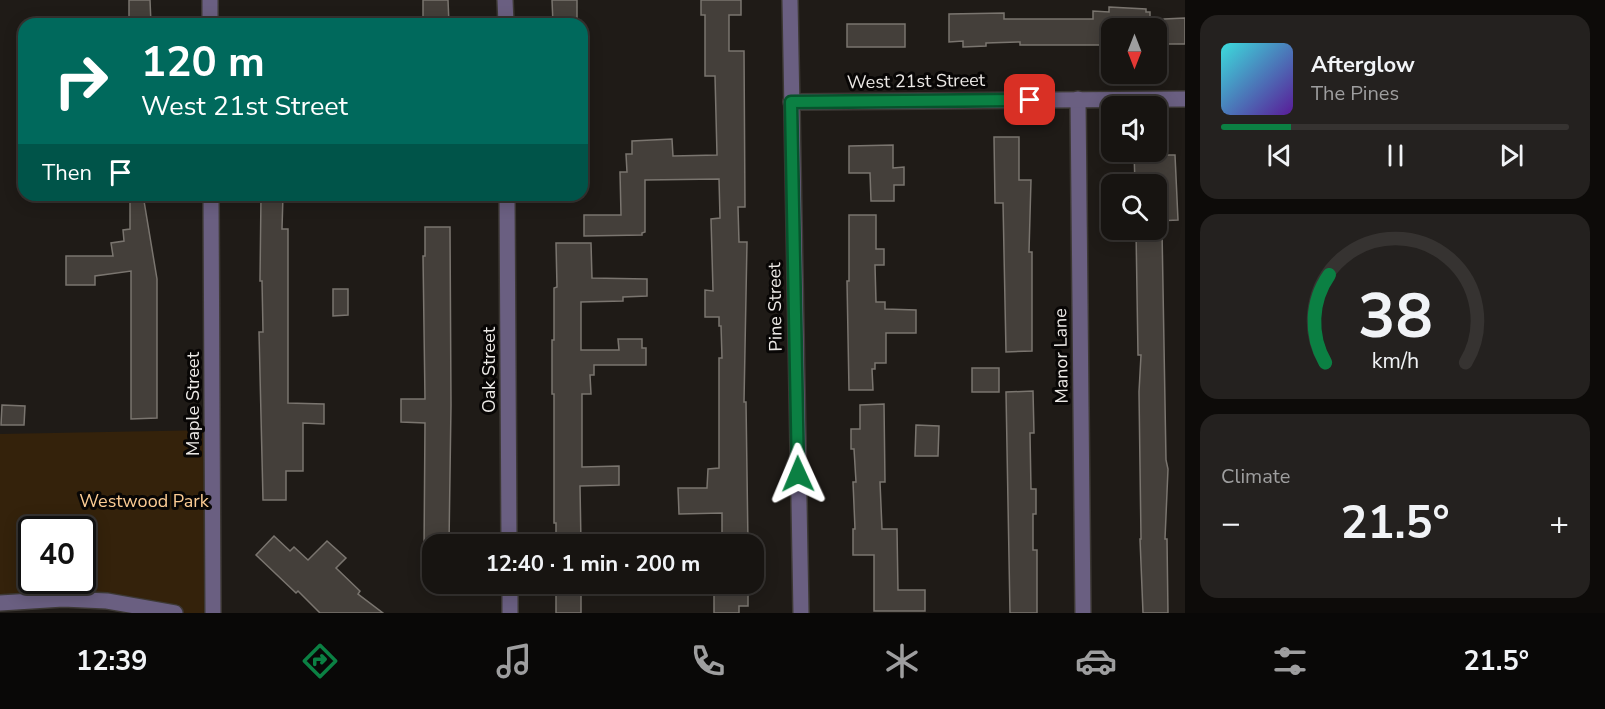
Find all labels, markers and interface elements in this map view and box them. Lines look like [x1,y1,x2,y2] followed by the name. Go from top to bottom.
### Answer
[1101,18,1167,84] north arrow
[1101,18,1167,240] map controls
[141,34,265,91] text: 120 m
[42,42,120,120] icon: right
[1311,50,1415,80] text: Afterglow
[847,68,986,94] street label: West 21st Street
[1004,74,1055,125] pin
[1311,80,1399,107] text: The Pines
[1013,83,1046,116] icon: arrive
[141,88,348,125] text: West 21st Street
[1101,96,1167,162] button: sound
[1263,139,1296,172] icon: previous
[1379,139,1412,172] icon: pause
[1495,139,1528,172] icon: next
[104,156,137,189] icon: arrive
[42,158,92,188] text: Then
[1101,174,1167,240] button: search
[762,262,788,352] street label: Pine Street
[1358,275,1432,360] text: 38
[1048,308,1074,404] street label: Manor Lane
[477,326,501,413] street label: Oak Street
[1371,347,1419,377] text: km/h
[181,351,205,456] street label: Maple Street
[766,442,830,506] position arrow
[1221,463,1290,490] text: Climate
[79,489,210,513] park label: Westwood Park
[1340,493,1450,554] text: 21.5°
[1221,501,1241,546] text: −
[1549,501,1569,546] text: +
[18,516,96,594] speed limit sign: 40
[486,549,700,579] text: 12:40 · 1 min · 200 m
[299,640,341,682] icon: directions
[493,640,535,682] icon: music
[687,640,729,682] icon: phone
[881,640,923,682] icon: climate
[1075,640,1117,682] icon: car
[1269,640,1311,682] icon: filters
[76,643,147,680] text: 12:39
[1463,643,1529,680] text: 21.5°

